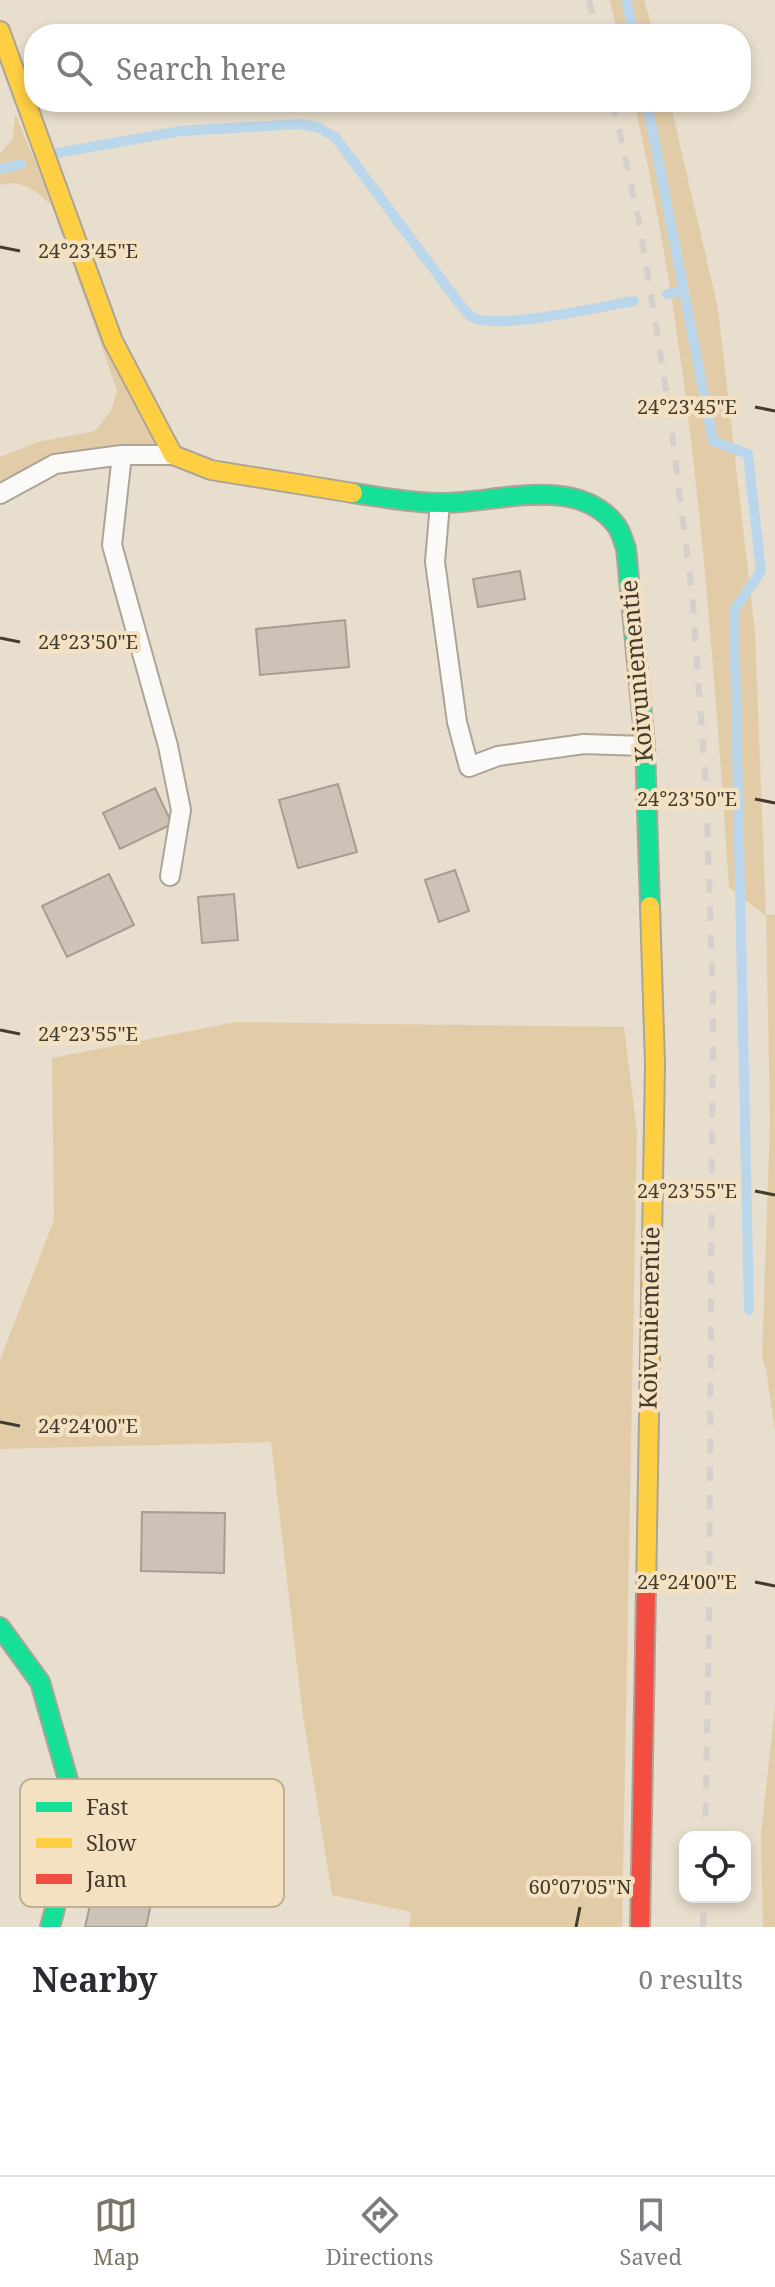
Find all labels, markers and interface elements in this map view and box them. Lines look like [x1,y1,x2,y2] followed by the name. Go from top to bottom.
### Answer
[24,24,751,112] search box
[52,46,96,90] icon: search
[116,48,286,89] text: Search here
[38,237,138,264] text: 24°23'45"E
[637,393,737,420] text: 24°23'45"E
[611,579,660,764] street label: Koivuniementie
[38,628,138,655] text: 24°23'50"E
[637,785,737,812] text: 24°23'50"E
[38,1020,138,1047] text: 24°23'55"E
[637,1177,737,1204] text: 24°23'55"E
[630,1226,667,1410] street label: Koivuniementie
[38,1412,138,1439] text: 24°24'00"E
[637,1568,737,1595] text: 24°24'00"E
[20,1779,284,1907] legend
[86,1791,128,1821] text: Fast
[86,1827,136,1857] text: Slow
[679,1831,751,1903] map controls
[679,1831,751,1903] button: locate
[85,1863,127,1893] text: Jam
[529,1873,631,1900] text: 60°07'05"N
[32,1956,158,2002] text: Nearby
[638,1961,743,1997] text: 0 results
[93,2193,140,2271] tab: Map
[326,2193,433,2271] tab: Directions
[620,2193,682,2271] tab: Saved

